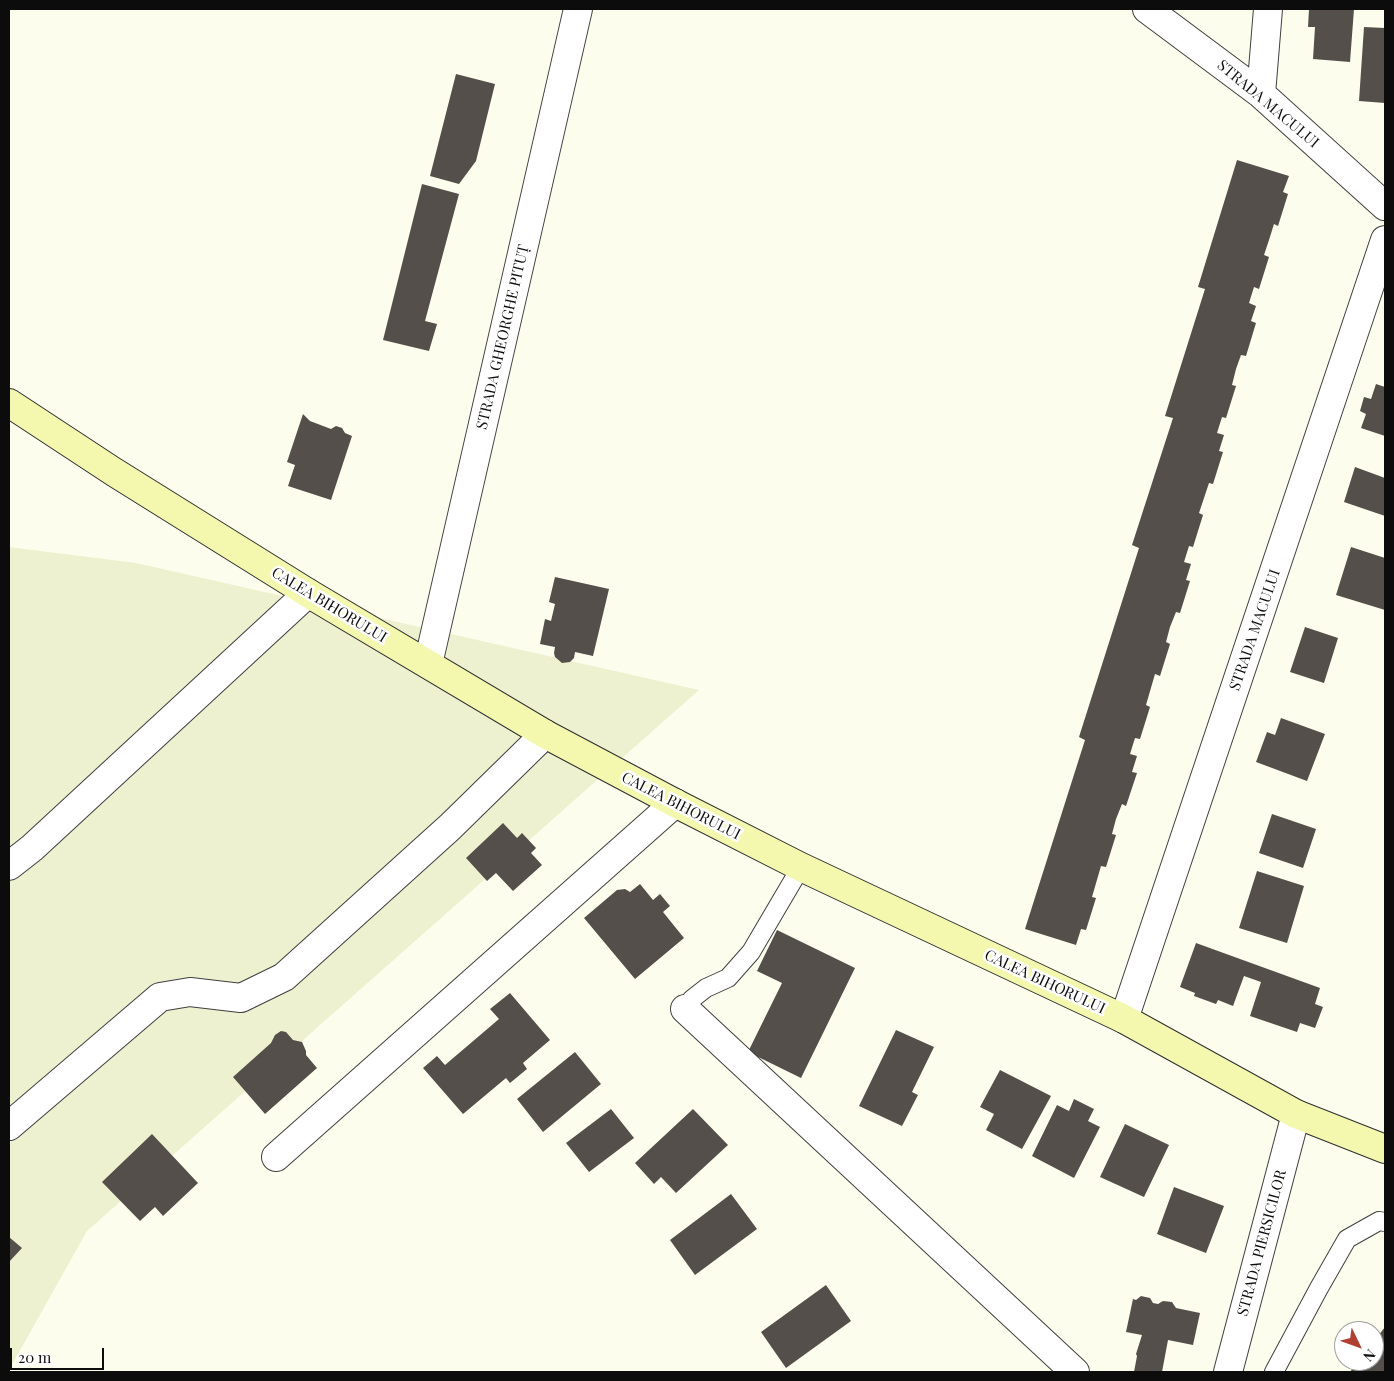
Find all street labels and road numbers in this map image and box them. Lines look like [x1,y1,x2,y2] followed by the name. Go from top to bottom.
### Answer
[1214,56,1322,152] street label: STRADA MACULUI
[473,243,533,431] street label: STRADA GHEORGHE PITUȚ
[268,564,390,646] street label: CALEA BIHORULUI
[1226,567,1284,693] street label: STRADA MACULUI
[618,768,744,844] street label: CALEA BIHORULUI
[982,946,1108,1018] street label: CALEA BIHORULUI
[1234,1168,1290,1318] street label: STRADA PIERSICILOR

